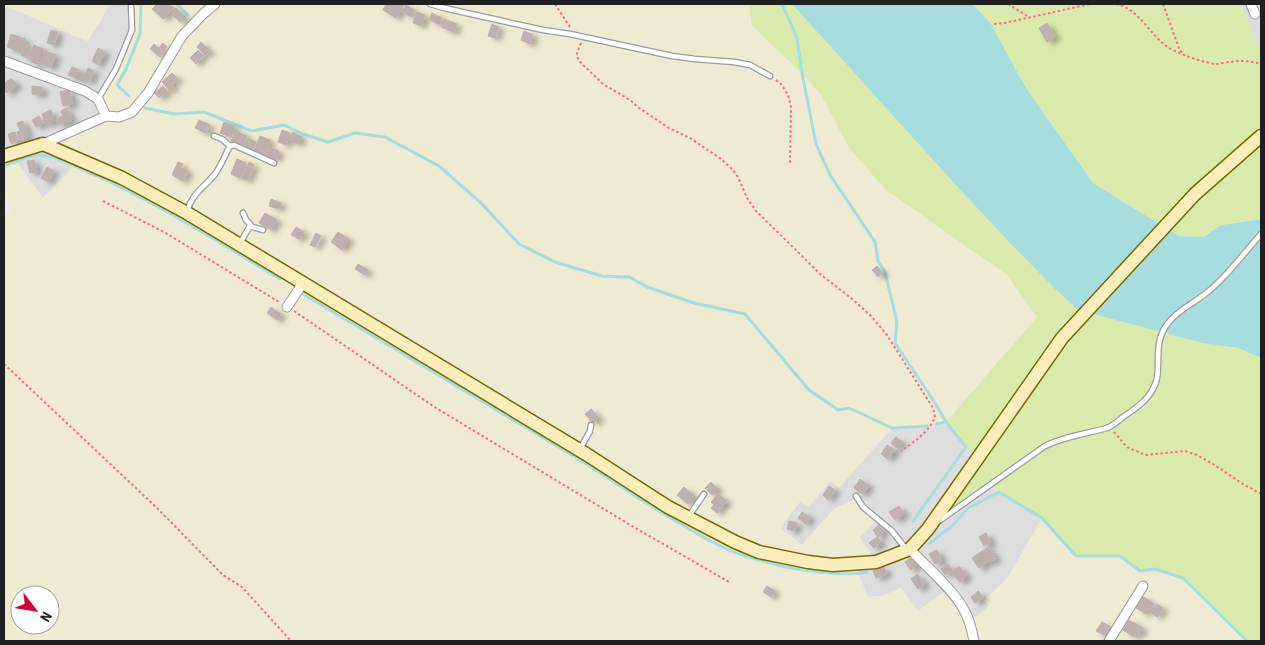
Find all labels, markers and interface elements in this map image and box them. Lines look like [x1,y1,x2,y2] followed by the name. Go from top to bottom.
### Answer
[10,585,60,635] north arrow
[37,609,55,624] text: N

